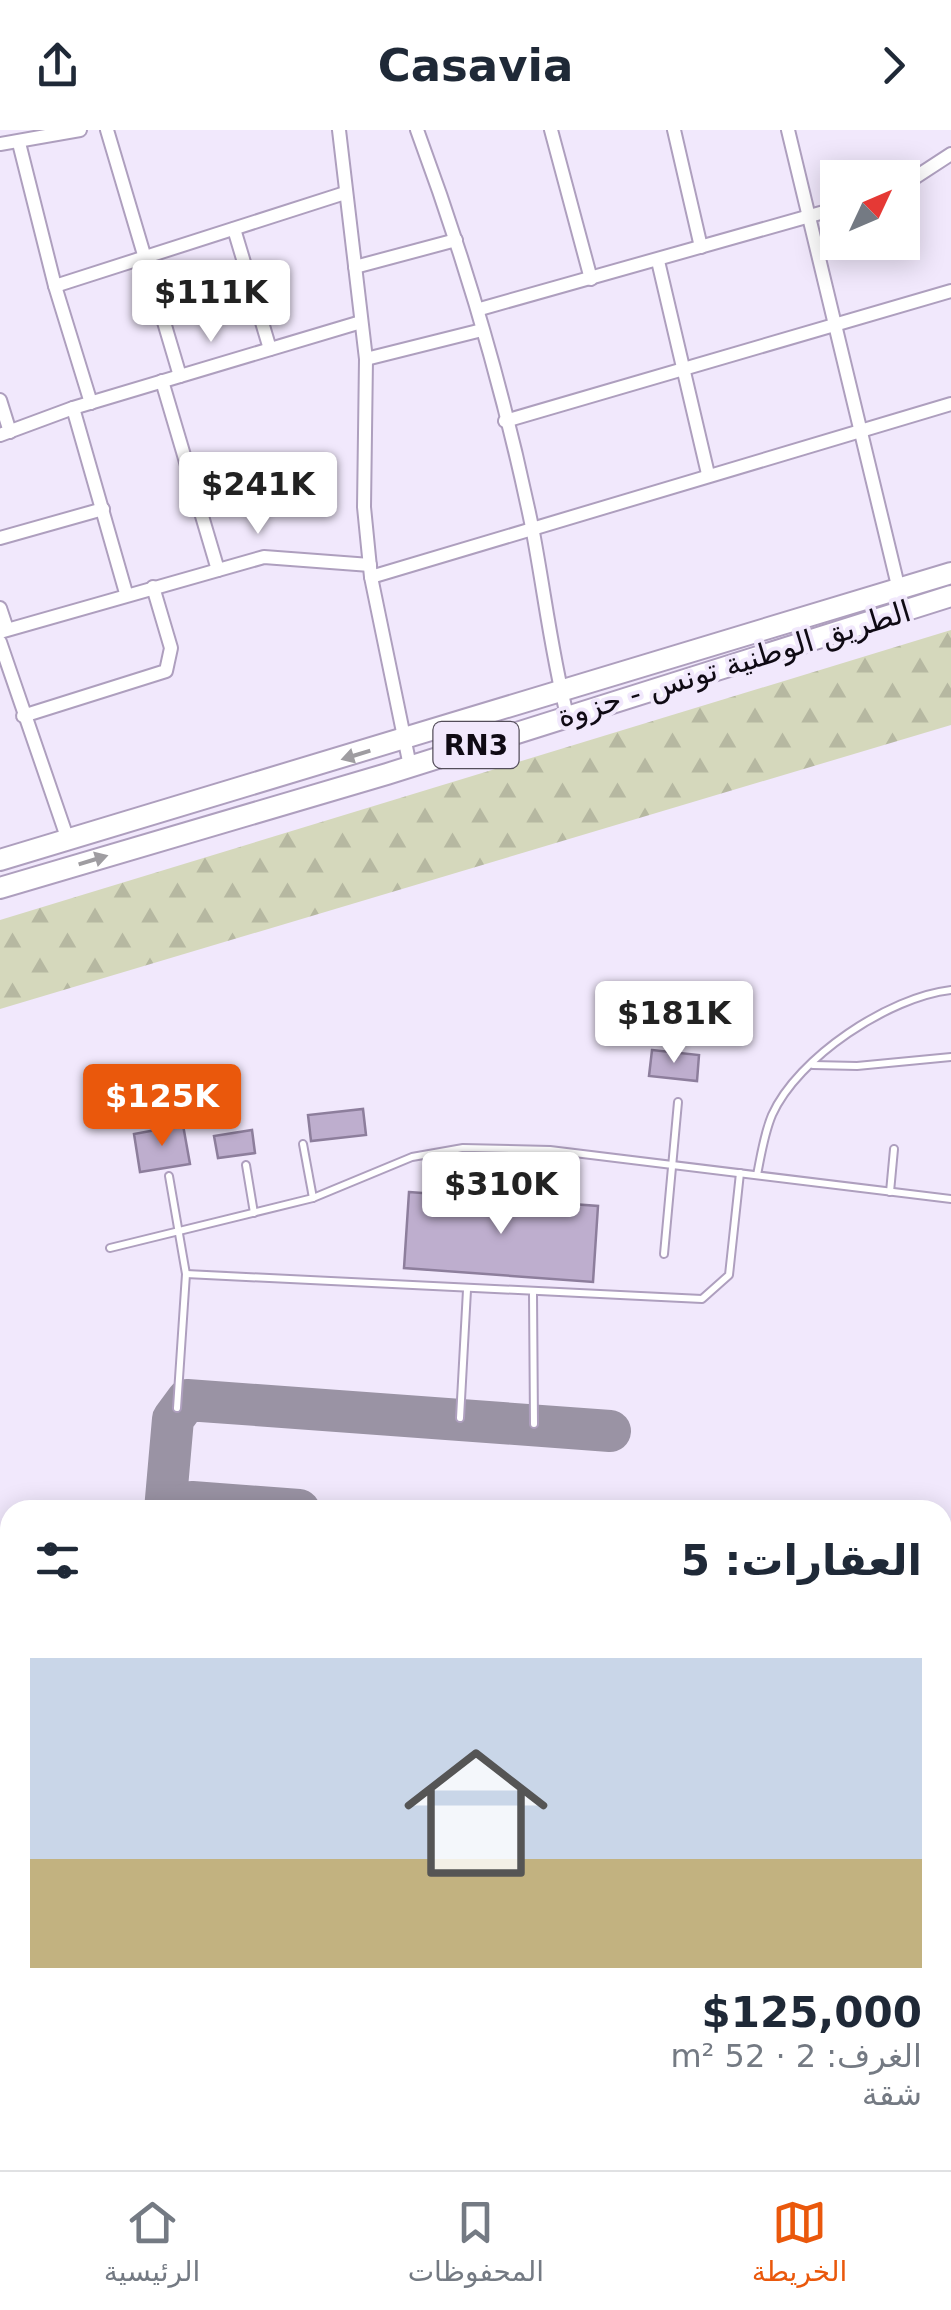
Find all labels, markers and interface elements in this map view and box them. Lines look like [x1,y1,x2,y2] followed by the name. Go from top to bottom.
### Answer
[30,38,85,93] icon: share
[866,38,921,93] icon: forward
[378,39,573,92] text: Casavia
[820,160,920,260] north arrow
[820,160,920,260] map controls
[141,260,281,345] pin: $111K
[154,273,268,311] text: $111K
[188,452,328,537] pin: $241K
[201,465,315,503] text: $241K
[553,593,915,735] street label: الطريق الوطنية تونس - حزوة
[434,722,518,768] road number: RN3
[340,748,371,763] one-way arrow
[79,852,109,867] one-way arrow
[604,981,744,1066] pin: $181K
[617,994,731,1032] text: $181K
[92,1064,232,1149] pin: $125K
[105,1077,219,1115] text: $125K
[431,1152,571,1237] pin: $310K
[444,1165,558,1203] text: $310K
[30,1533,85,1588] icon: filters
[681,1536,922,1585] text: العقارات: 5
[386,1723,566,1903] icon: home
[701,1988,922,2037] text: $125,000
[670,2037,922,2075] text: الغرف: 2 · 52 m²
[862,2075,922,2113] text: شقة
[104,2195,200,2288] tab: الرئيسية
[408,2195,544,2288] tab: المحفوظات
[752,2195,847,2288] tab: الخريطة

